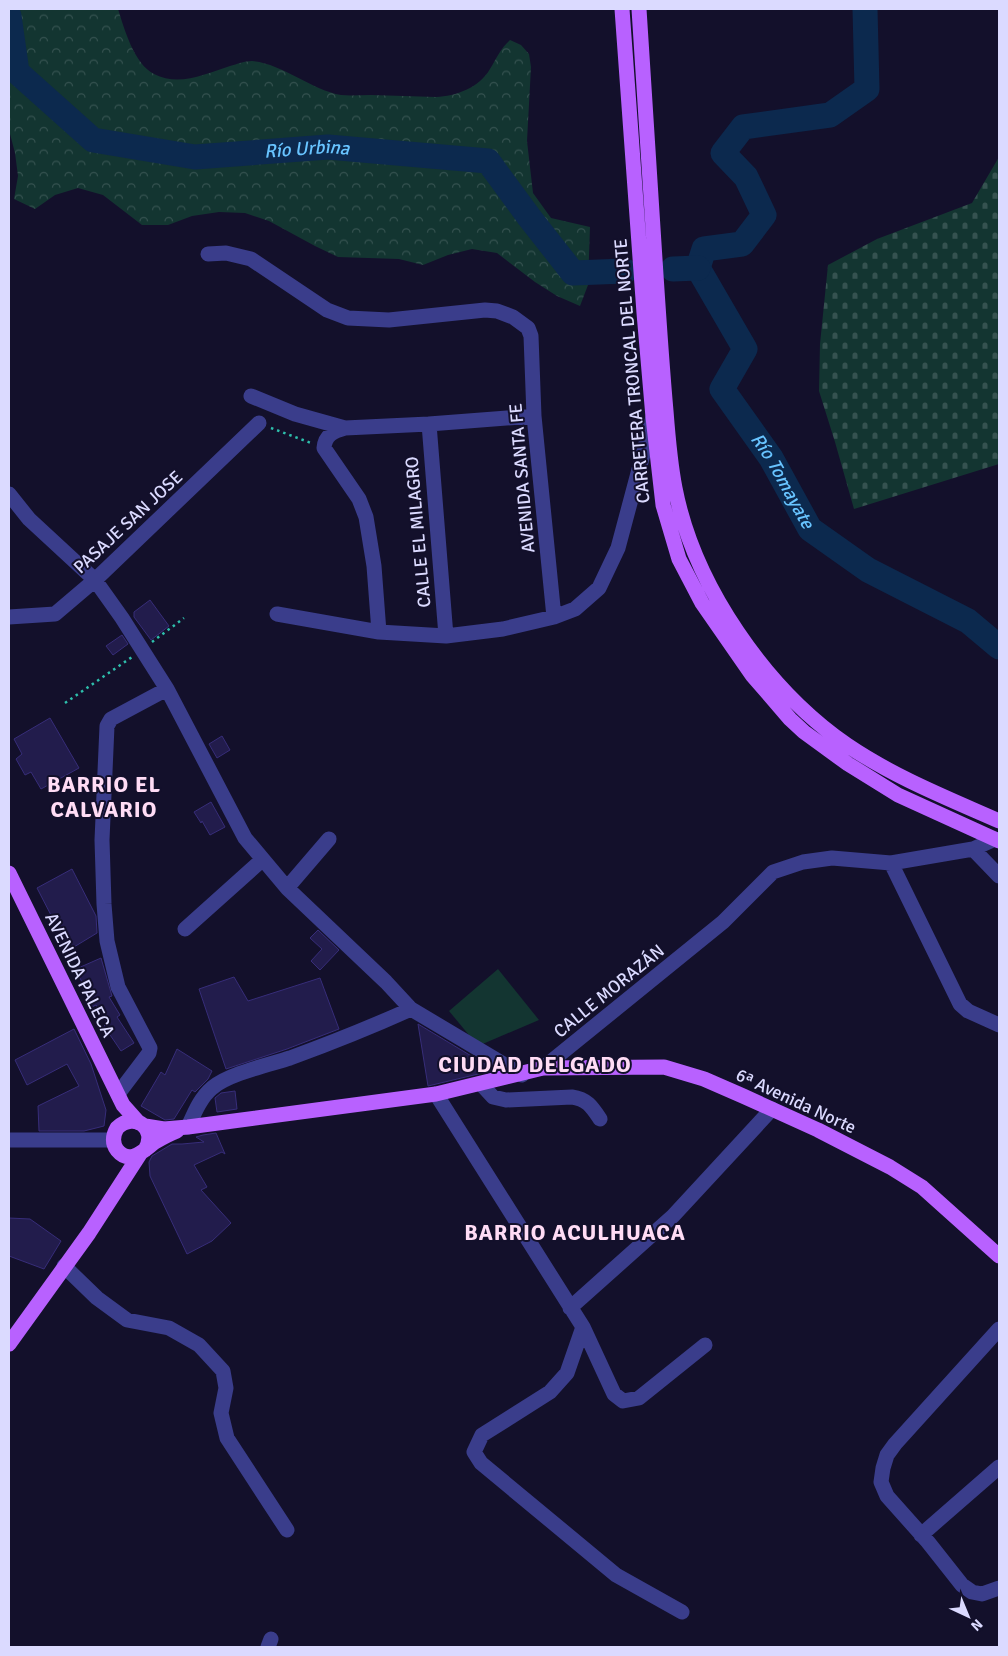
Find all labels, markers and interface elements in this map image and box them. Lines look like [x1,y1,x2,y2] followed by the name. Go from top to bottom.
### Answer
[263,135,352,164] water label: Río Urbina
[609,238,655,504] street label: CARRETERA TRONCAL DEL NORTE
[505,402,539,554] street label: AVENIDA SANTA FE
[745,428,820,534] water label: Río Tomayate
[400,456,436,608] street label: CALLE EL MILAGRO
[69,466,187,578] street label: PASAJE SAN JOSE
[47,771,161,823] district label: BARRIO EL CALVARIO
[40,909,120,1041] street label: AVENIDA PALECA
[549,940,669,1042] street label: CALLE MORAZÁN
[438,1051,632,1078] district label: CIUDAD DELGADO
[732,1064,860,1138] street label: 6ª Avenida Norte
[464,1219,686,1246] district label: BARRIO ACULHUACA
[943,1591,993,1641] north arrow
[967,1615,986,1634] text: N

